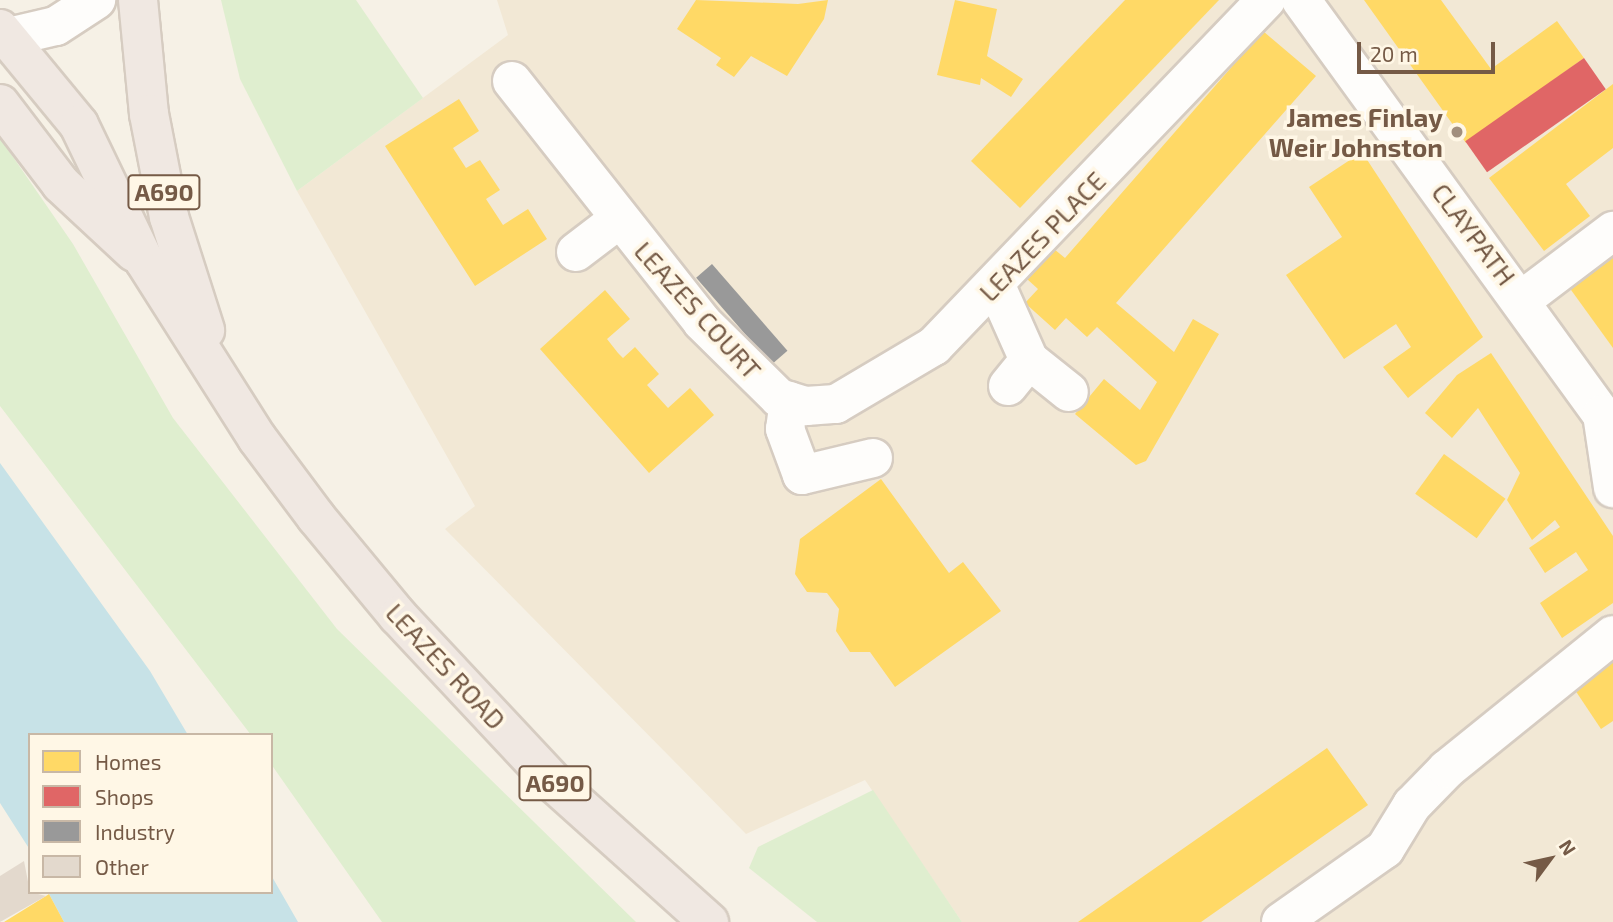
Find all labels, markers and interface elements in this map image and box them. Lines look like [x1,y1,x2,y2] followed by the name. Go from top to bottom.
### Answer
[1361,28,1499,72] scale bar
[1370,41,1418,66] text: 20 m
[1268,101,1443,162] place label: James Finlay Weir Johnston
[1449,124,1465,140] marker: James Finlay Weir Johnston
[972,165,1112,307] street label: LEAZES PLACE
[127,172,201,212] road number: A690
[1426,177,1522,291] street label: CLAYPATH
[628,235,768,385] street label: LEAZES COURT
[380,597,512,735] street label: LEAZES ROAD
[28,733,273,894] legend
[95,749,161,774] text: Homes
[518,762,592,804] road number: A690
[95,784,154,809] text: Shops
[95,819,175,844] text: Industry
[1515,824,1585,894] north arrow
[1555,835,1581,859] text: N
[95,854,149,879] text: Other

